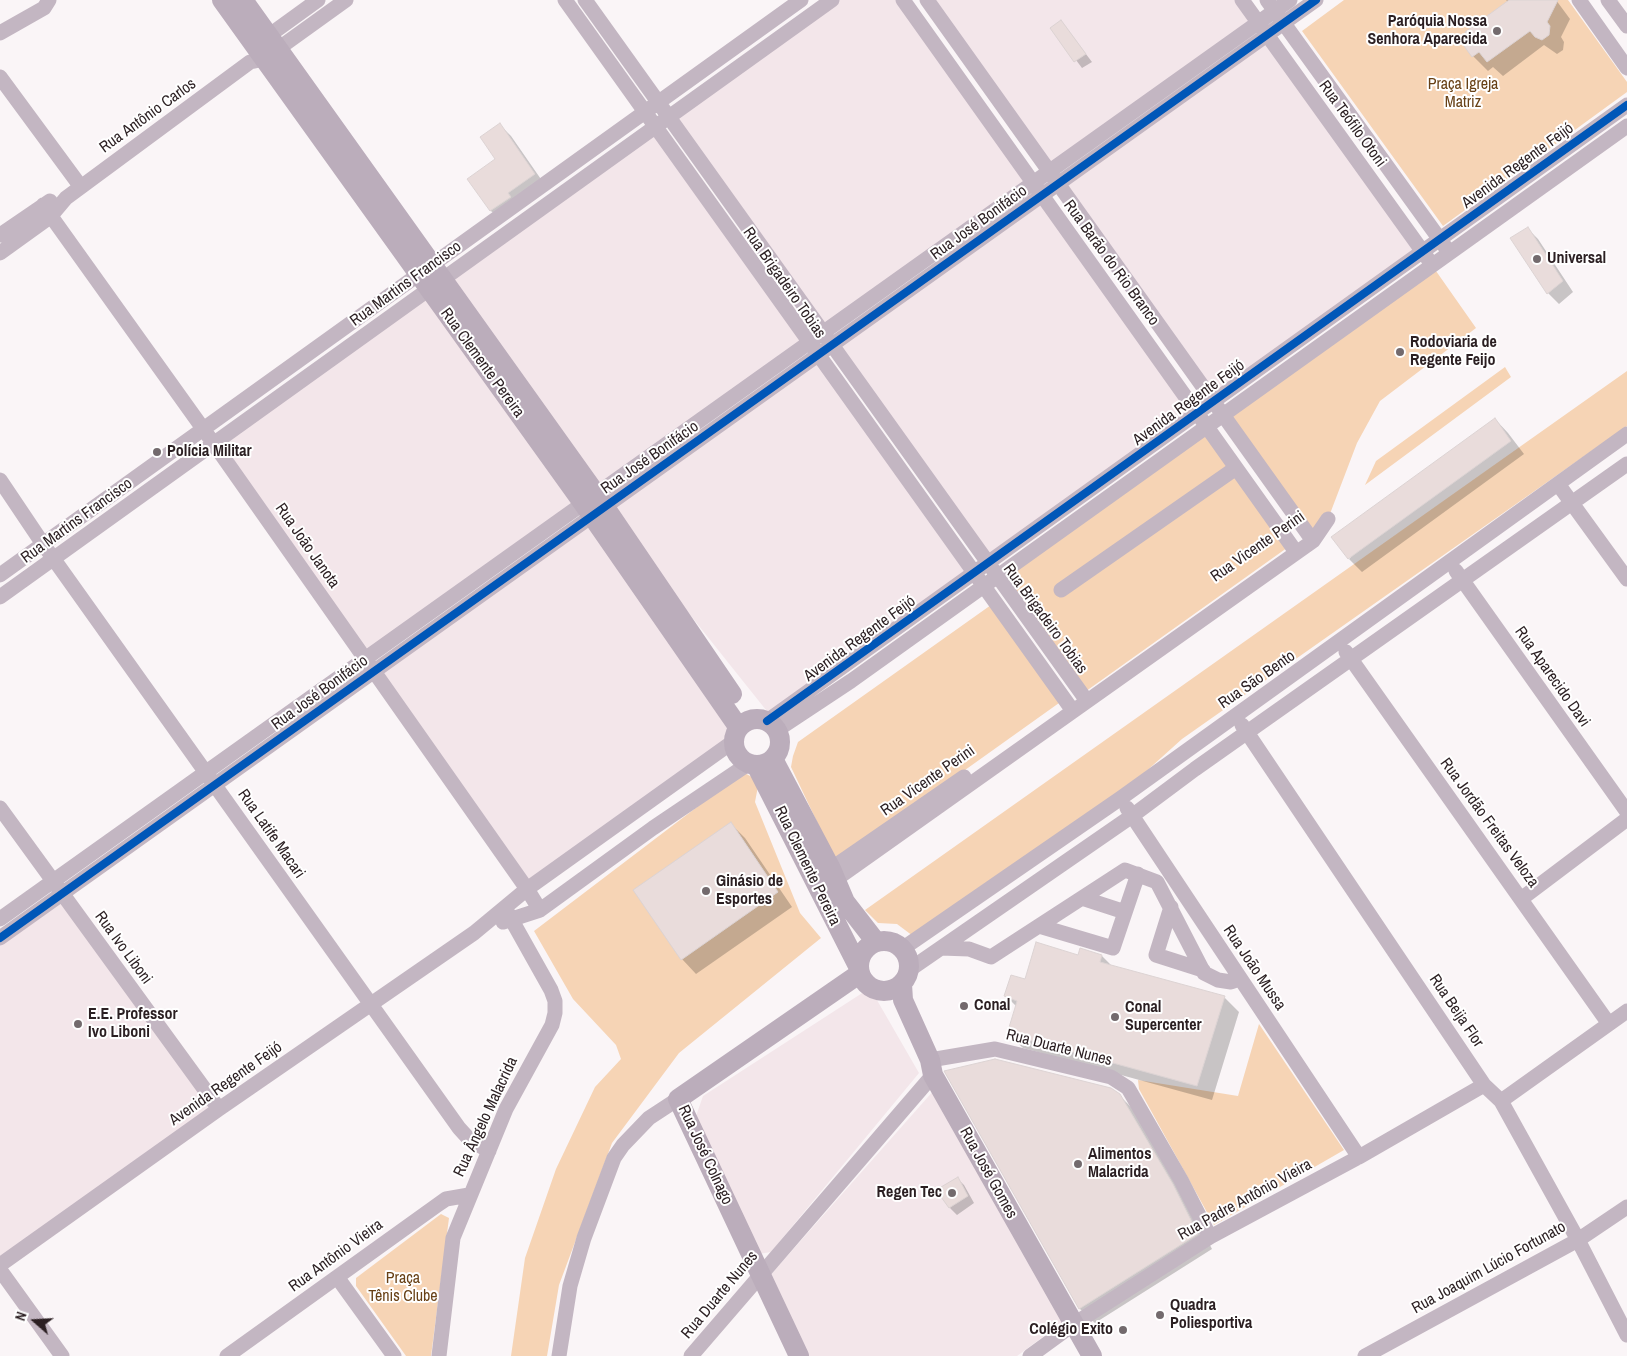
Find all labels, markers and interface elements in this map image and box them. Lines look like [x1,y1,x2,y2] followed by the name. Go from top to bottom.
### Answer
[1367,12,1487,50] place label: Paróquia Nossa Senhora Aparecida
[1491,25,1503,37] marker: Paróquia Nossa Senhora Aparecida
[96,75,200,157] street label: Rua Antônio Carlos
[1428,75,1498,113] park label: Praça Igreja Matriz
[1314,77,1390,171] street label: Rua Teófilo Otoni
[1458,119,1578,213] street label: Avenida Regente Feijó
[927,182,1031,264] street label: Rua José Bonifácio
[1059,197,1163,329] street label: Rua Barão do Rio Branco
[738,224,830,342] street label: Rua Brigadeiro Tobias
[347,237,465,331] street label: Rua Martins Francisco
[1547,249,1606,269] place label: Universal
[1531,253,1543,265] marker: Universal
[436,305,528,421] street label: Rua Clemente Pereira
[1410,333,1497,371] place label: Rodoviaria de Regente Feijo
[1394,346,1406,358] marker: Rodoviaria de Regente Feijo
[1129,356,1249,450] street label: Avenida Regente Feijó
[598,417,702,499] street label: Rua José Bonifácio
[167,442,252,462] place label: Polícia Militar
[151,446,163,458] marker: Polícia Militar
[18,474,136,568] street label: Rua Martins Francisco
[271,500,343,592] street label: Rua João Janota
[1207,507,1309,587] street label: Rua Vicente Perini
[999,560,1091,678] street label: Rua Brigadeiro Tobias
[800,592,920,686] street label: Avenida Regente Feijó
[1510,623,1594,731] street label: Rua Aparecido Davi
[1215,647,1299,713] street label: Rua São Bento
[268,652,372,734] street label: Rua José Bonifácio
[877,741,979,821] street label: Rua Vicente Perini
[1436,755,1542,891] street label: Rua Jordão Freitas Veloza
[233,786,309,882] street label: Rua Latife Macari
[770,803,844,929] street label: Rua Clemente Pereira
[716,872,783,910] place label: Ginásio de Esportes
[700,885,712,897] marker: Ginásio de Esportes
[90,908,156,988] street label: Rua Ivo Liboni
[1219,922,1289,1014] street label: Rua João Mussa
[1425,971,1487,1051] street label: Rua Beija Flor
[974,996,1010,1016] place label: Conal
[1125,998,1202,1036] place label: Conal Supercenter
[958,1000,970,1012] marker: Conal
[88,1005,178,1043] place label: E.E. Professor Ivo Liboni
[1109,1011,1121,1023] marker: Conal Supercenter
[72,1018,84,1030] marker: E.E. Professor Ivo Liboni
[1004,1026,1114,1070] street label: Rua Duarte Nunes
[166,1038,286,1130] street label: Avenida Regente Feijó
[450,1054,522,1180] street label: Rua Ângelo Malacrida
[673,1102,737,1208] street label: Rua José Colnago
[955,1124,1021,1222] street label: Rua José Gomes
[1088,1145,1151,1183] place label: Alimentos Malacrida
[1175,1155,1315,1245] street label: Rua Padre Antônio Vieira
[1072,1158,1084,1170] marker: Alimentos Malacrida
[877,1183,942,1203] place label: Regen Tec
[946,1187,958,1199] marker: Regen Tec
[285,1216,387,1296] street label: Rua Antônio Vieira
[1409,1218,1569,1318] street label: Rua Joaquim Lúcio Fortunato
[678,1247,762,1343] street label: Rua Duarte Nunes
[368,1269,438,1307] park label: Praça Tênis Clube
[10,1296,60,1346] north arrow
[1170,1296,1252,1334] place label: Quadra Poliesportiva
[11,1309,31,1323] text: N
[1154,1309,1166,1321] marker: Quadra Poliesportiva
[1029,1320,1113,1340] place label: Colégio Exito
[1117,1324,1129,1336] marker: Colégio Exito

